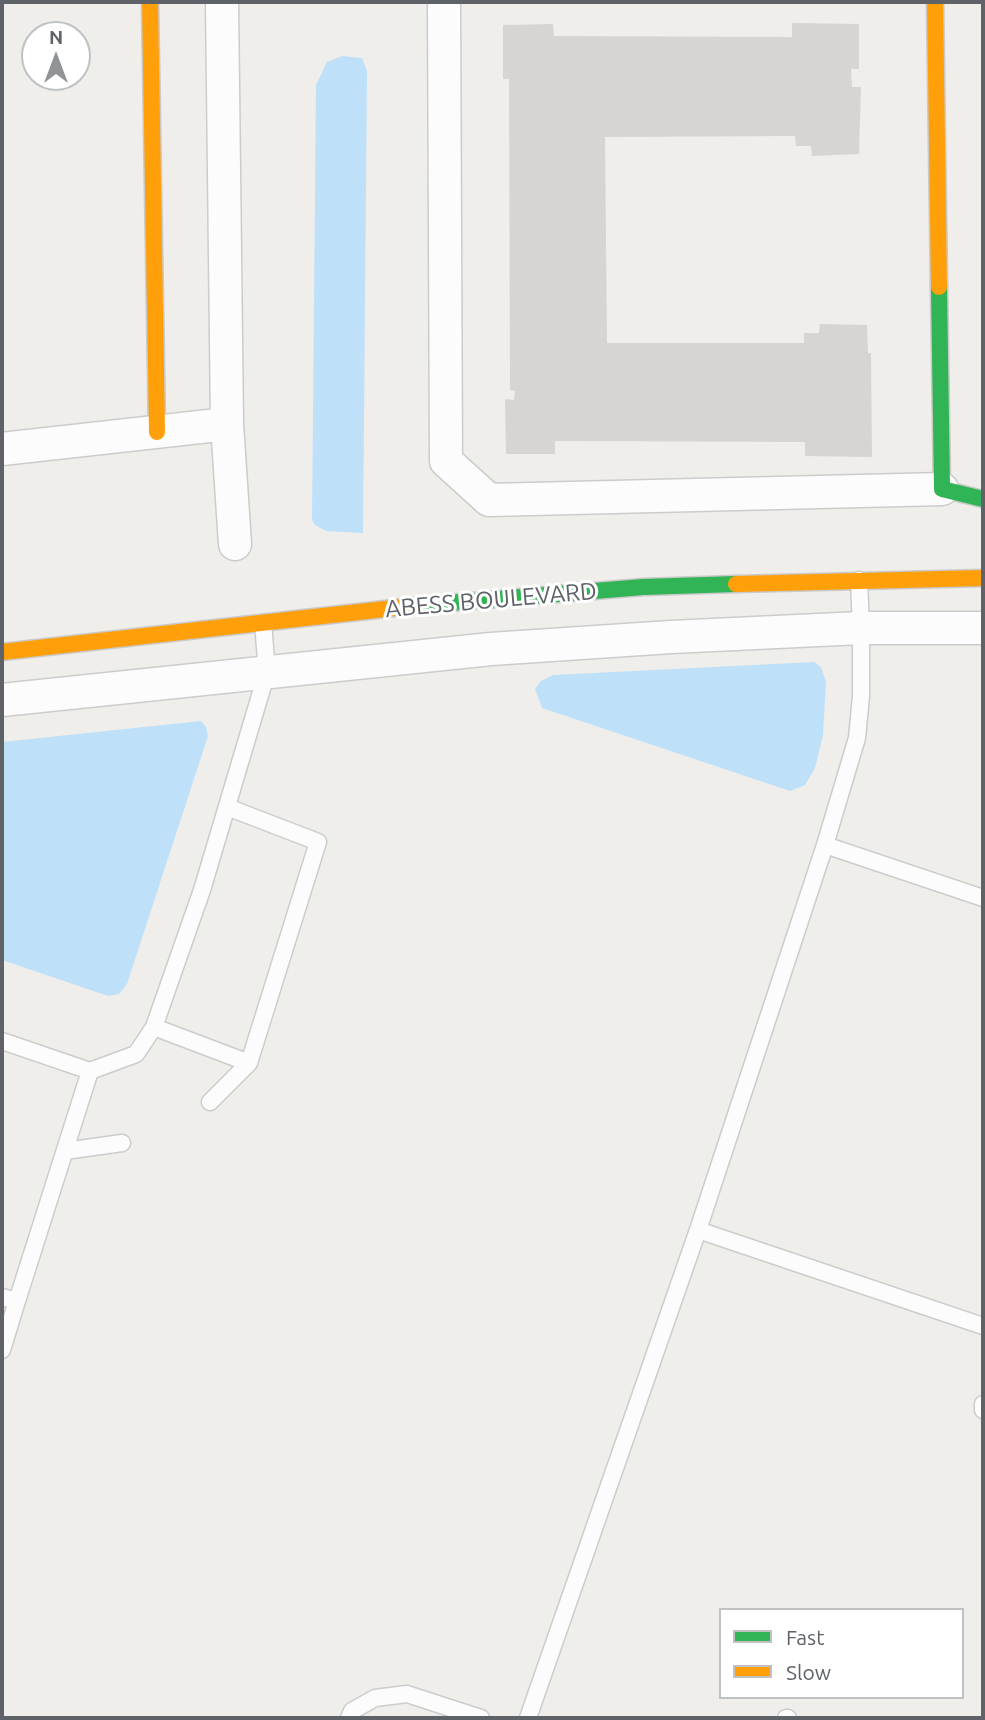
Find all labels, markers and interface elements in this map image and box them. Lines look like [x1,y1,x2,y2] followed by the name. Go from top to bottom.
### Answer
[21,21,91,91] north arrow
[49,26,63,48] text: N
[384,576,598,624] street label: ABESS BOULEVARD
[719,1608,964,1699] legend
[786,1625,824,1649] text: Fast
[786,1660,831,1684] text: Slow

